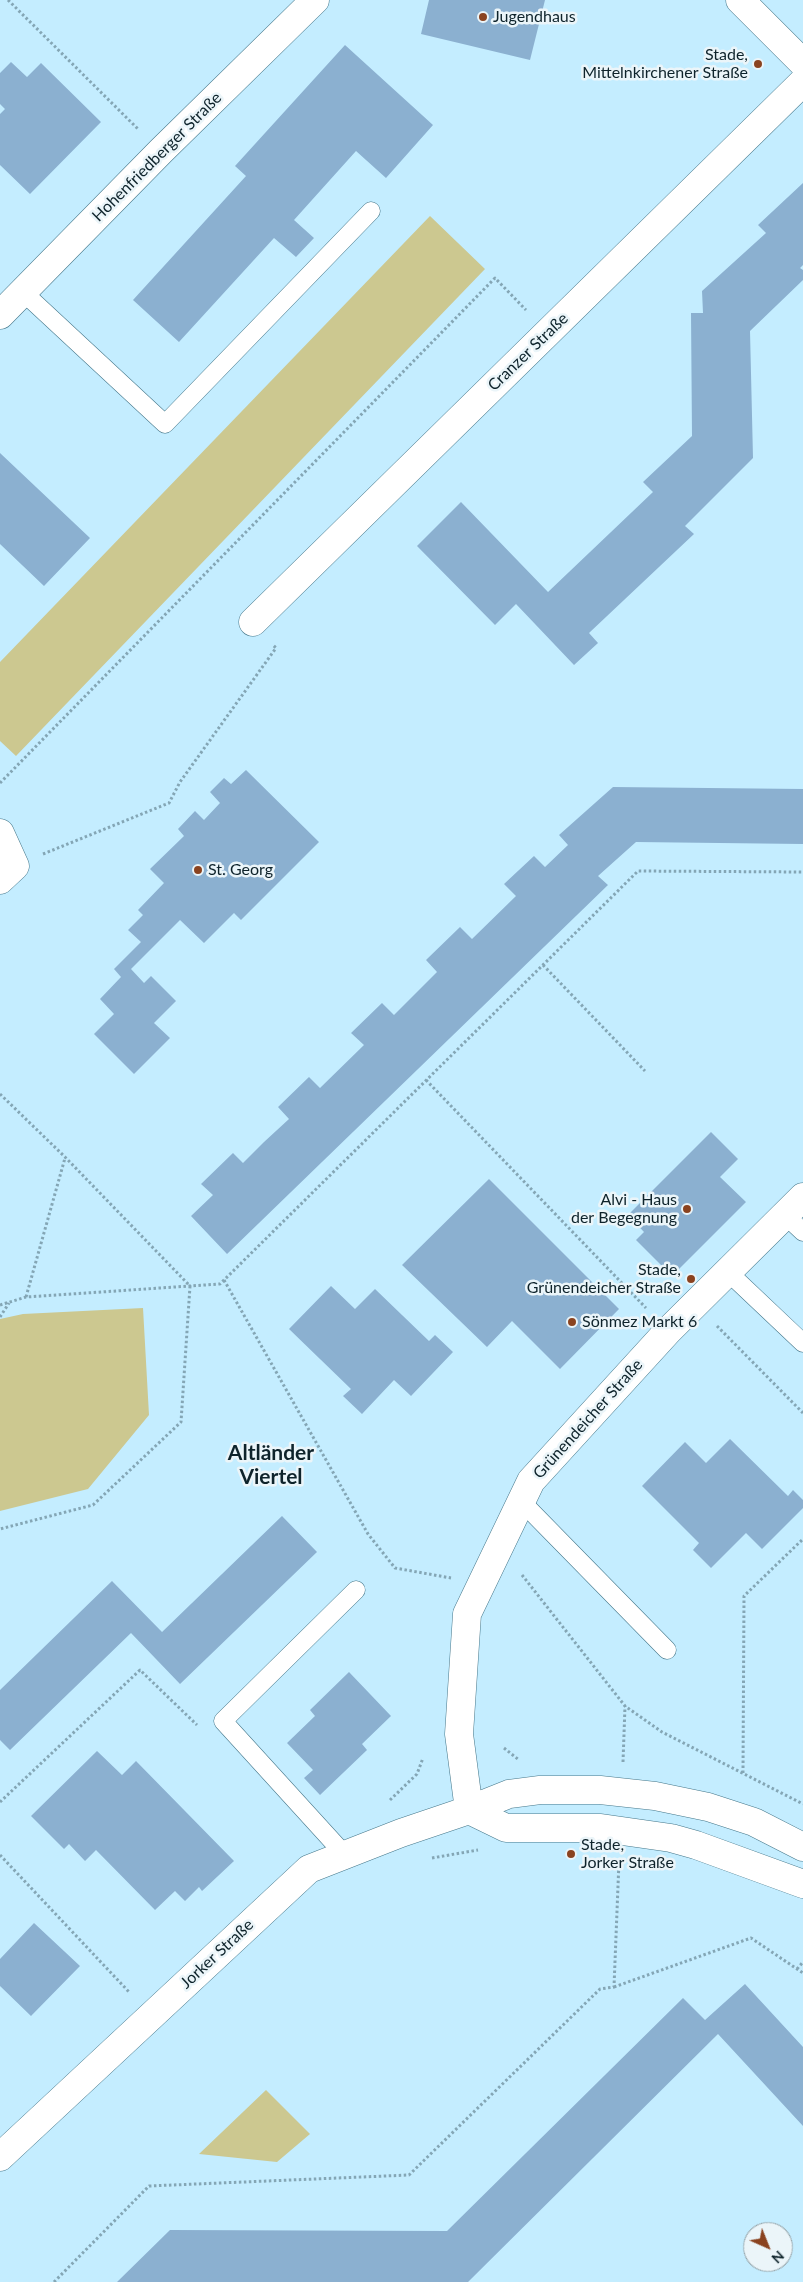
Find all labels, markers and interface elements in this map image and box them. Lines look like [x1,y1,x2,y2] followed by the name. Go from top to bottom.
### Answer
[493,7,576,27] place label: Jugendhaus
[477,11,489,23] marker: Jugendhaus
[582,45,748,83] place label: Stade, Mittelnkirchener Straße
[752,58,764,70] marker: Stade, Mittelnkirchener Straße
[88,88,226,226] street label: Hohenfriedberger Straße
[484,309,572,395] street label: Cranzer Straße
[208,860,273,880] place label: St. Georg
[192,864,204,876] marker: St. Georg
[571,1190,677,1228] place label: Alvi - Haus der Begegnung
[681,1203,693,1215] marker: Alvi - Haus der Begegnung
[527,1260,681,1298] place label: Stade, Grünendeicher Straße
[685,1273,697,1285] marker: Stade, Grünendeicher Straße
[582,1312,697,1332] place label: Sönmez Markt 6
[566,1316,578,1328] marker: Sönmez Markt 6
[529,1355,647,1483] street label: Grünendeicher Straße
[228,1440,314,1490] district label: Altländer Viertel
[581,1835,674,1873] place label: Stade, Jorker Straße
[565,1848,577,1860] marker: Stade, Jorker Straße
[177,1915,257,1993] street label: Jorker Straße
[743,2222,793,2272] north arrow
[768,2248,788,2267] text: N

